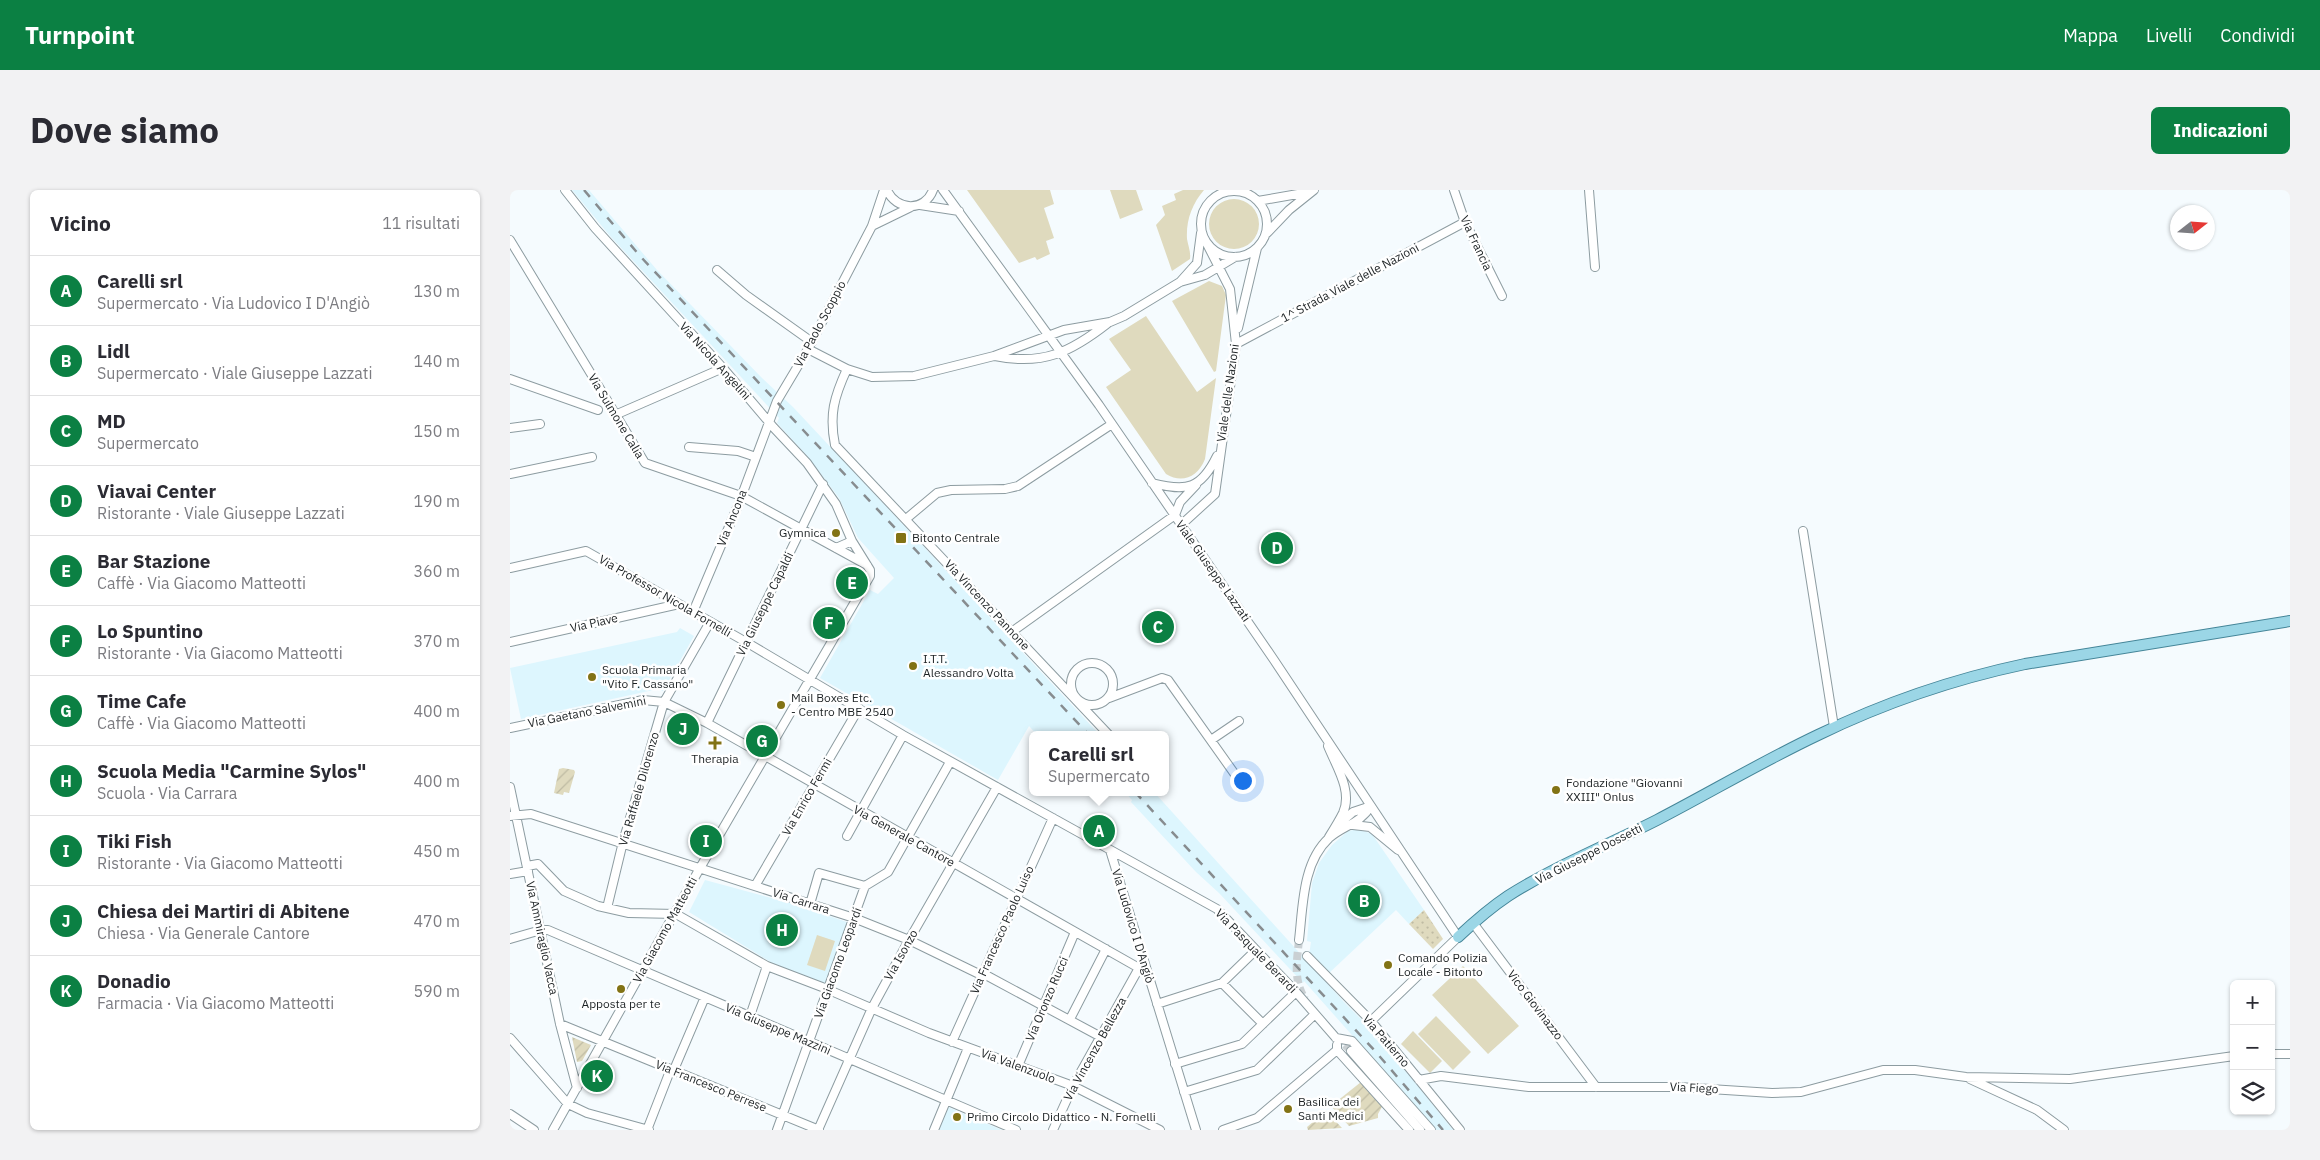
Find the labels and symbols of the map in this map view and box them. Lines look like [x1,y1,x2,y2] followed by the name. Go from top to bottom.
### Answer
[2170,205,2215,250] north arrow
[1457,213,1496,273] street label: Via Francia
[1278,240,1421,325] street label: 1^ Strada Viale delle Nazioni
[790,278,849,370] street label: Via Paolo Scoppio
[676,319,754,403] street label: Via Nicola Angelini
[1213,343,1242,443] street label: Viale delle Nazioni
[585,370,648,461] street label: Via Sulmone Calia
[713,487,750,548] street label: Via Ancona
[1173,517,1254,624] street label: Viale Giuseppe Lazzati
[779,525,827,540] place label: Gymnica
[830,527,842,539] marker: Gymnica
[1261,529,1293,567] pin: D
[912,530,1000,545] place label: Bitonto Centrale
[894,531,908,545] marker: Bitonto Centrale
[733,549,796,658] street label: Via Giuseppe Capaldi
[596,551,734,640] street label: Via Professor Nicola Fornelli
[942,556,1033,653] street label: Via Vincenzo Pannone
[836,564,868,602] pin: E
[813,604,845,642] pin: F
[1142,608,1174,646] pin: C
[569,610,620,635] street label: Via Piave
[923,651,1014,680] place label: I.T.T. Alessandro Volta
[907,660,919,672] marker: I.T.T. Alessandro Volta
[602,662,693,691] place label: Scuola Primaria "Vito F. Cassano"
[586,671,598,683] marker: Scuola Primaria "Vito F. Cassano"
[791,690,894,719] place label: Mail Boxes Etc. - Centro MBE 2540
[527,693,647,730] street label: Via Gaetano Salvemini
[775,699,787,711] marker: Mail Boxes Etc. - Centro MBE 2540
[667,710,699,748] pin: J
[746,722,778,760] pin: G
[615,730,662,848] street label: Via Raffaele Dilorenzo
[708,736,722,750] marker: Therapia
[691,751,739,766] place label: Therapia
[778,755,835,838] street label: Via Enrico Fermi
[1230,768,1256,794] your location
[1566,775,1683,804] place label: Fondazione "Giovanni XXIII" Onlus
[1550,784,1562,796] marker: Fondazione "Giovanni XXIII" Onlus
[851,801,958,870] street label: Via Generale Cantore
[1083,812,1115,850] pin: A
[1533,820,1645,887] street label: Via Giuseppe Dossetti
[690,822,722,860] pin: I
[966,863,1037,996] street label: Via Francesco Paolo Luiso
[1109,867,1158,985] street label: Via Ludovico I D'Angiò
[629,874,700,985] street label: Via Giacomo Matteotti
[523,880,562,997] street label: Via Ammiraglio Vacca
[1348,882,1380,920] pin: B
[771,884,832,917] street label: Via Carrara
[810,905,865,1020] street label: Via Giacomo Leopardi
[1212,905,1300,996] street label: Via Pasquale Berardi
[766,911,798,949] pin: H
[880,926,921,983] street label: Via Isonzo
[1398,950,1488,979] place label: Comando Polizia Locale - Bitonto
[1022,954,1071,1043] street label: Via Oronzo Rucci
[1382,959,1394,971] marker: Comando Polizia Locale - Bitonto
[1504,967,1567,1043] street label: Vico Giovinazzo
[615,983,627,995] marker: Apposta per te
[1060,994,1130,1103] street label: Via Vincenzo Bellezza
[581,996,661,1011] place label: Apposta per te
[723,999,833,1058] street label: Via Giuseppe Mazzini
[1359,1011,1413,1070] street label: Via Patierno
[979,1045,1058,1086] street label: Via Valenzuolo
[653,1056,769,1115] street label: Via Francesco Perrese
[581,1057,613,1095] pin: K
[1669,1079,1719,1096] street label: Via Fiego
[1298,1094,1364,1123] place label: Basilica dei Santi Medici
[1282,1103,1294,1115] marker: Basilica dei Santi Medici
[967,1109,1156,1124] place label: Primo Circolo Didattico - N. Fornelli
[951,1111,963,1123] marker: Primo Circolo Didattico - N. Fornelli

